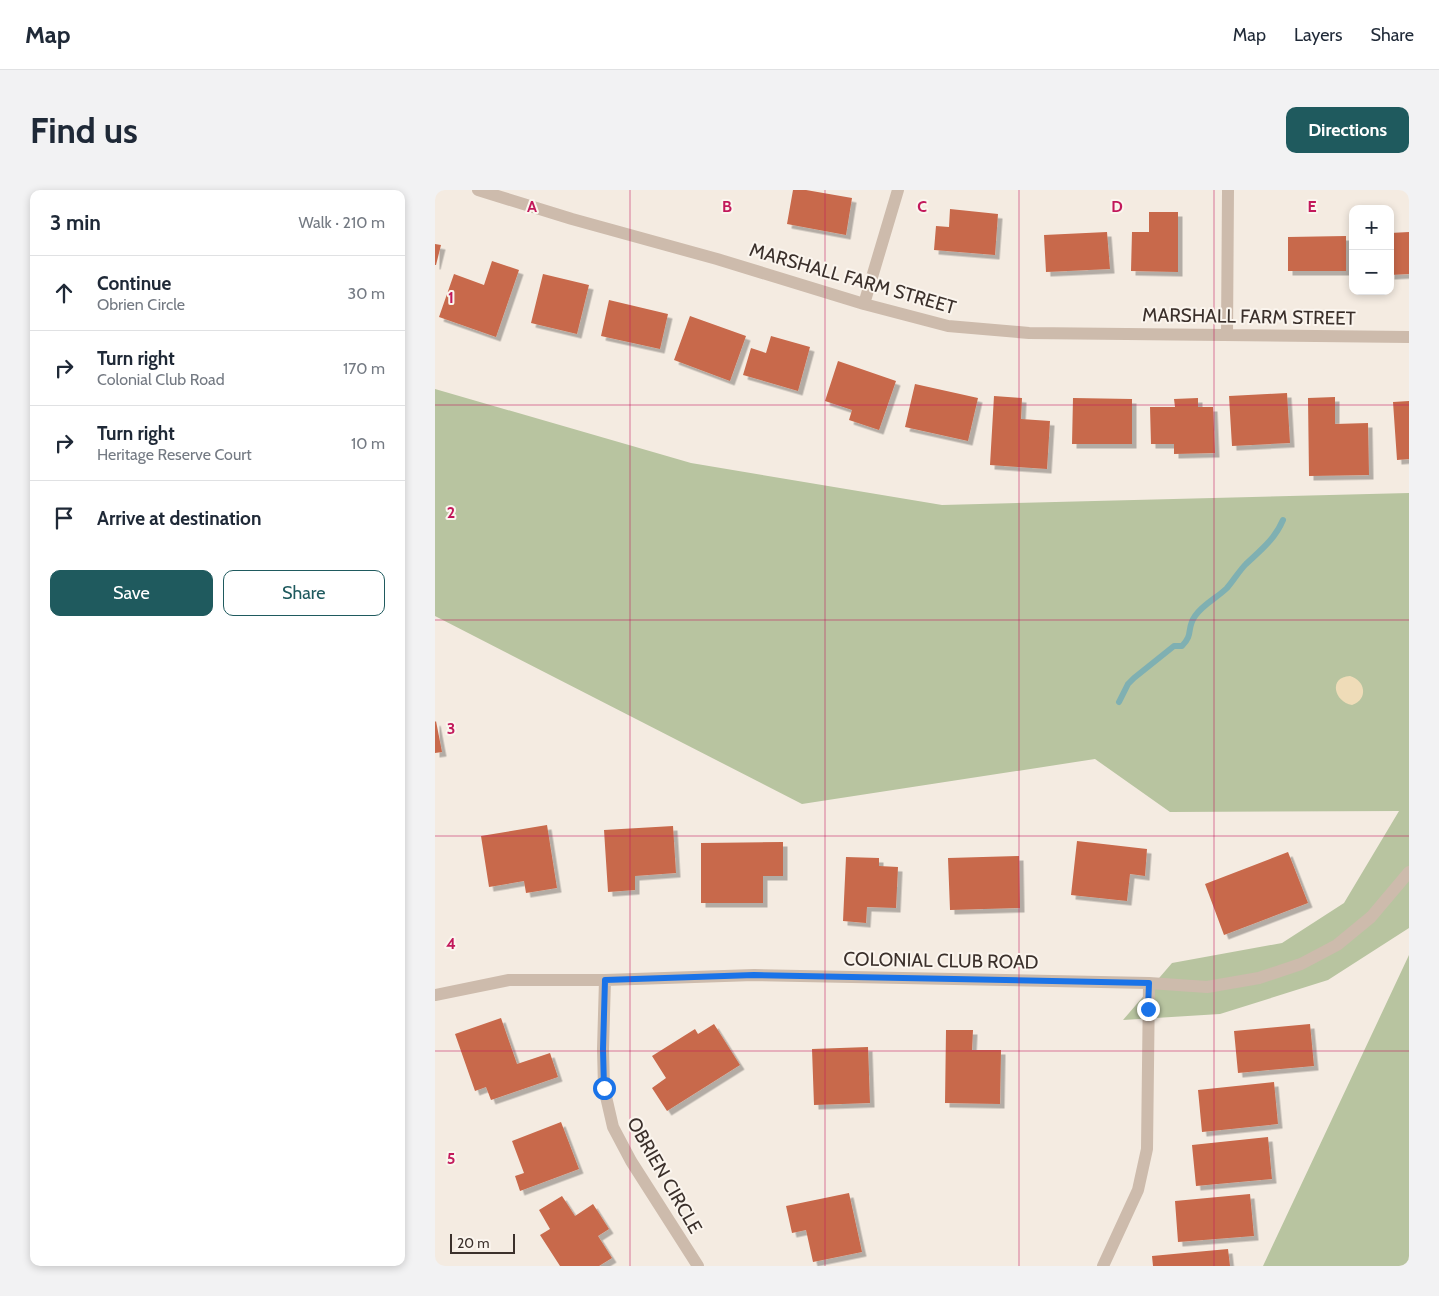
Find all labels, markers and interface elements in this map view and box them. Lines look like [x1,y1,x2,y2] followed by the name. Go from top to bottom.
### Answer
[25,20,71,49] text: Map
[1233,24,1266,46] text: Map
[1294,24,1343,46] text: Layers
[1371,24,1414,46] text: Share
[1286,107,1409,153] button: Directions
[30,109,138,152] text: Find us
[527,197,537,216] text: A
[722,197,732,216] text: B
[917,197,927,216] text: C
[1111,197,1123,216] text: D
[1307,197,1317,216] text: E
[1349,205,1394,295] map controls
[1349,205,1394,250] button: +
[50,210,101,235] text: 3 min
[298,213,385,232] text: Walk · 210 m
[747,238,959,319] street label: MARSHALL FARM STREET
[1349,250,1394,295] button: −
[97,272,171,295] text: Continue
[50,279,78,307] icon: ahead
[348,284,385,303] text: 30 m
[448,288,454,307] text: 1
[97,295,185,314] text: Obrien Circle
[1142,303,1356,330] street label: MARSHALL FARM STREET
[97,347,175,370] text: Turn right
[50,354,78,382] icon: right
[343,359,385,378] text: 170 m
[97,370,225,389] text: Colonial Club Road
[97,422,175,445] text: Turn right
[50,429,78,457] icon: right
[351,434,385,453] text: 10 m
[97,445,252,464] text: Heritage Reserve Court
[447,503,455,522] text: 2
[50,504,78,532] icon: arrive
[97,507,261,530] text: Arrive at destination
[50,570,213,616] button: Save
[223,570,385,616] button: Share
[447,719,455,738] text: 3
[446,934,456,953] text: 4
[843,947,1039,974] street label: COLONIAL CLUB ROAD
[1137,998,1160,1021] route end
[593,1077,616,1100] route start
[622,1113,707,1237] street label: OBRIEN CIRCLE
[447,1149,455,1168] text: 5
[450,1231,515,1254] scale bar
[457,1234,490,1252] text: 20 m

